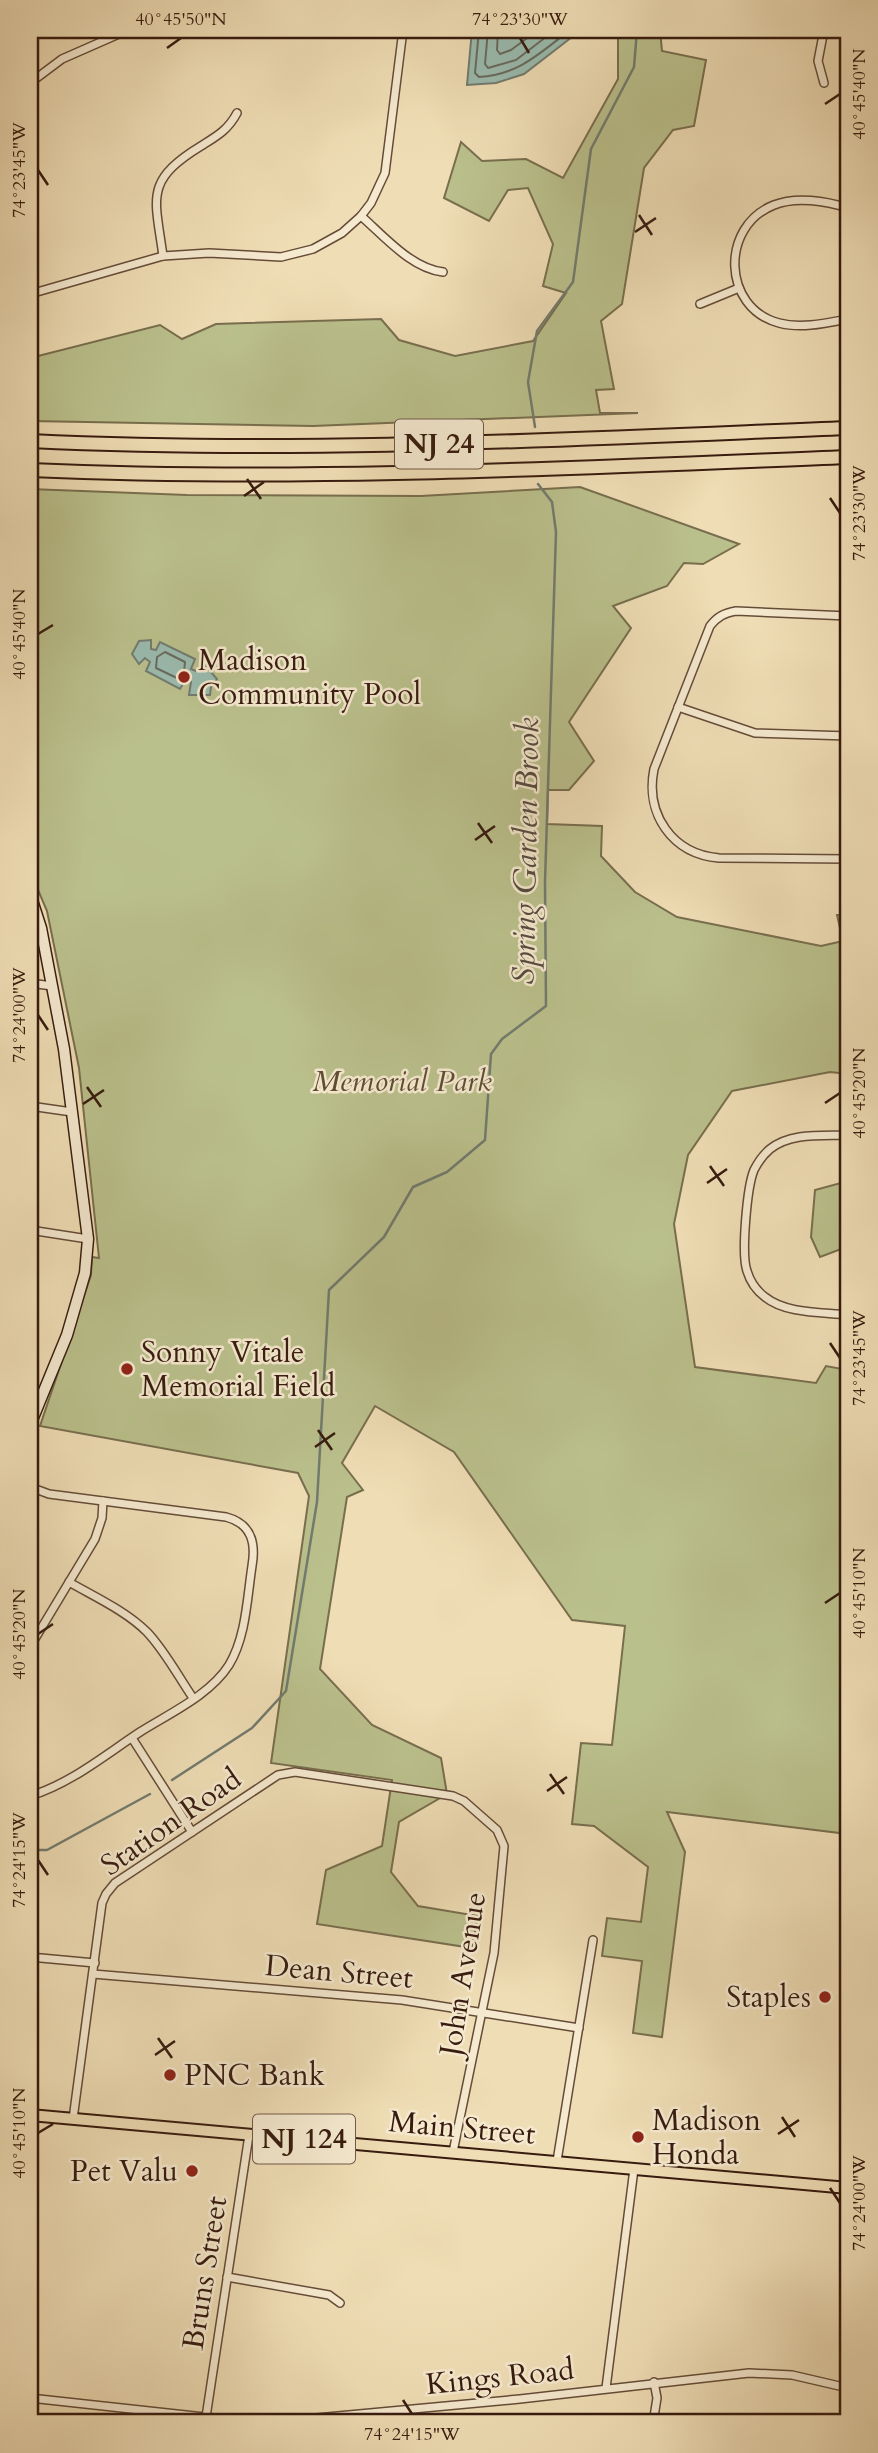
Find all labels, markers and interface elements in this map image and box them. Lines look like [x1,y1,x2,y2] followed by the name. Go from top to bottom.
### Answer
[135,7,227,32] text: 40°45'50"N
[472,7,568,32] text: 74°23'30"W
[847,48,872,140] text: 40°45'40"N
[7,122,32,218] text: 74°23'45"W
[395,420,483,468] road number: NJ 24
[847,465,872,561] text: 74°23'30"W
[7,588,32,680] text: 40°45'40"N
[198,640,421,715] place label: Madison Community Pool
[176,669,192,685] marker: Madison Community Pool
[502,717,550,985] water label: Spring Garden Brook
[7,967,32,1063] text: 74°24'00"W
[847,1047,872,1139] text: 40°45'20"N
[312,1061,492,1102] park label: Memorial Park
[847,1310,872,1406] text: 74°23'45"W
[141,1332,335,1407] place label: Sonny Vitale Memorial Field
[119,1361,135,1377] marker: Sonny Vitale Memorial Field
[847,1547,872,1639] text: 40°45'10"N
[7,1588,32,1680] text: 40°45'20"N
[93,1759,249,1885] street label: Station Road
[7,1812,32,1908] text: 74°24'15"W
[429,1889,496,2063] street label: John Avenue
[263,1945,415,1999] street label: Dean Street
[726,1977,811,2018] place label: Staples
[817,1989,833,2005] marker: Staples
[184,2055,325,2096] place label: PNC Bank
[162,2067,178,2083] marker: PNC Bank
[7,2087,32,2179] text: 40°45'10"N
[652,2100,761,2175] place label: Madison Honda
[387,2101,537,2155] street label: Main Street
[253,2114,355,2164] road number: NJ 124
[630,2129,646,2145] marker: Madison Honda
[70,2151,178,2192] place label: Pet Valu
[847,2155,872,2251] text: 74°24'00"W
[184,2163,200,2179] marker: Pet Valu
[173,2193,237,2353] street label: Bruns Street
[424,2349,576,2405] street label: Kings Road
[364,2422,460,2447] text: 74°24'15"W

